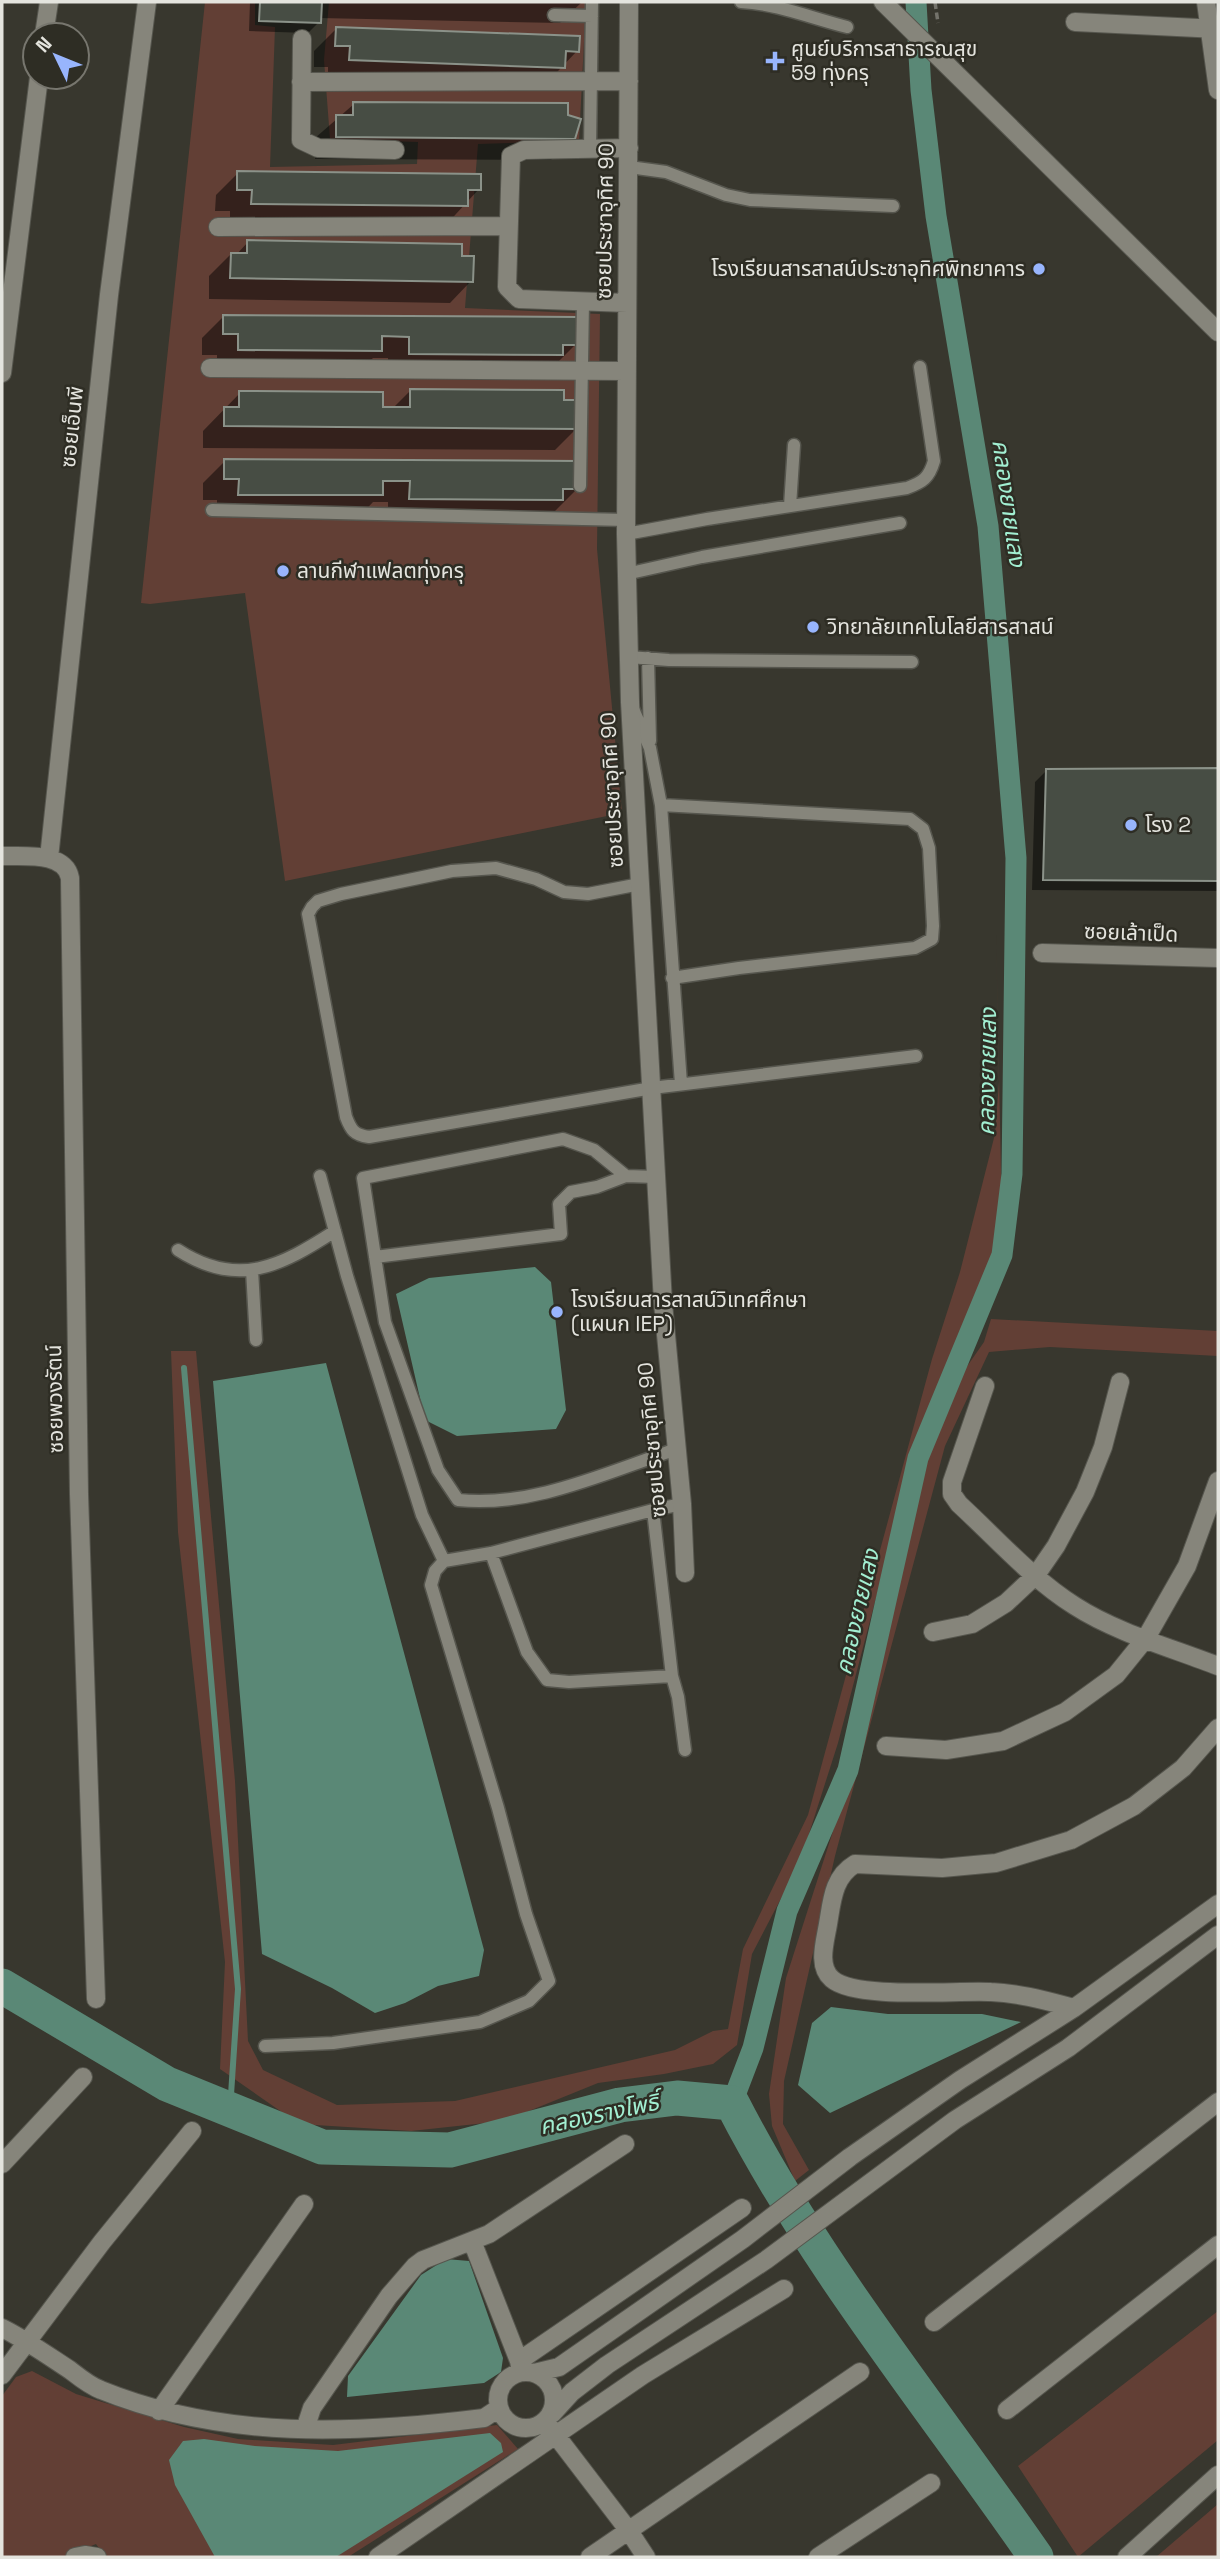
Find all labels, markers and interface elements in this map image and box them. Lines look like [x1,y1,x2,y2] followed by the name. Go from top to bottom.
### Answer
[21,21,91,91] north arrow
[30,32,57,58] text: N
[791,35,977,86] place label: ศูนย์บริการสาธารณสุข 59 ทุ่งครุ
[765,51,785,71] marker: ศูนย์บริการสาธารณสุข 59 ทุ่งครุ
[590,143,619,299] street label: ซอยประชาอุทิศ 90
[711,255,1025,282] place label: โรงเรียนสารสาสน์ประชาอุทิศพิทยาคาร
[1031,261,1047,277] marker: โรงเรียนสารสาสน์ประชาอุทิศพิทยาคาร
[54,385,89,469] street label: ซอยเอ็นพี
[985,438,1033,570] water label: คลองยายแสง
[297,557,464,584] place label: ลานกีฬาแฟลตทุ่งครุ
[275,563,291,579] marker: ลานกีฬาแฟลตทุ่งครุ
[827,613,1054,640] place label: วิทยาลัยเทคโนโลยีสารสาสน์
[805,619,821,635] marker: วิทยาลัยเทคโนโลยีสารสาสน์
[594,711,629,869] street label: ซอยประชาอุทิศ 90
[1145,811,1191,838] place label: โรง 2
[1123,817,1139,833] marker: โรง 2
[1083,917,1179,948] street label: ซอยเล้าเป็ด
[971,1006,1003,1136] water label: คลองยายแสง
[571,1286,807,1337] place label: โรงเรียนสารสาสน์วิเทศศึกษา (แผนก IEP)
[549,1304,565,1320] marker: โรงเรียนสารสาสน์วิเทศศึกษา (แผนก IEP)
[40,1344,69,1454] street label: ซอยพวงรัตน์
[631,1361,672,1519] street label: ซอยประชาอุทิศ 90
[828,1545,886,1678] water label: คลองยายแสง
[537,2085,667,2141] water label: คลองรางโพธิ์

